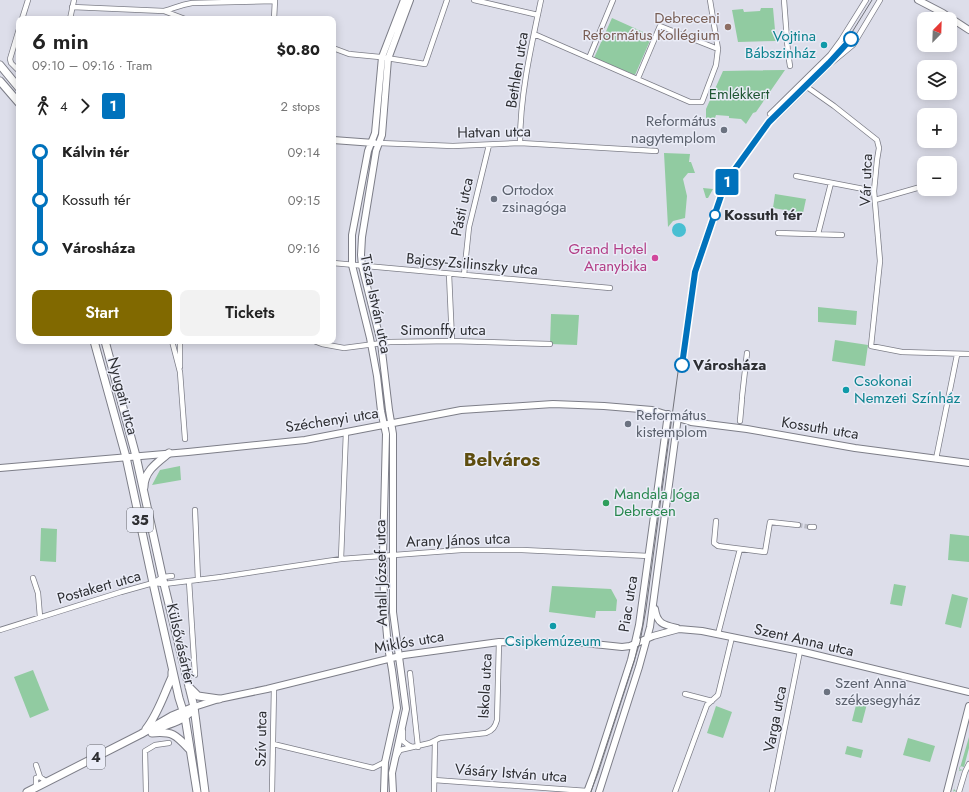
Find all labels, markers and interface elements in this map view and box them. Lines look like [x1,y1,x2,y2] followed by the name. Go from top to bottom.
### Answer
[582,7,720,46] place label: Debreceni Református Kollégium
[917,12,957,52] north arrow
[917,12,957,196] map controls
[723,22,733,32] marker: Debreceni Református Kollégium
[32,25,89,57] text: 6 min
[745,25,816,64] place label: Vojtina Bábszinház
[500,30,534,110] street label: Bethlen utca
[843,31,859,47] unlabelled marker
[277,39,320,61] text: $0.80
[819,40,829,50] marker: Vojtina Bábszinház
[32,56,152,75] text: 09:10 – 09:16 · Tram
[917,60,957,100] button: layers
[709,83,770,105] park label: Emlékkert
[32,95,54,117] icon: walk
[74,95,96,117] icon: forward
[110,96,117,116] text: 1
[60,97,68,116] text: 4
[281,97,320,116] text: 2 stops
[917,108,957,148] button: +
[631,110,716,149] place label: Református nagytemplom
[457,120,531,144] street label: Hatvan utca
[719,125,729,135] marker: Református nagytemplom
[62,141,129,163] text: Kálvin tér
[287,143,320,162] text: 09:14
[854,153,878,207] street label: Vár utca
[917,156,957,196] button: −
[714,169,740,195] line badge: 1
[723,172,731,192] text: 1
[445,176,479,238] street label: Pásti utca
[502,179,566,218] place label: Ortodox zsinagóga
[62,189,131,211] text: Kossuth tér
[288,191,320,210] text: 09:15
[489,194,499,204] marker: Ortodox zsinagóga
[724,204,803,226] place label: Kossuth tér
[709,209,721,221] marker: Kossuth tér
[62,237,135,259] text: Városháza
[568,238,647,277] place label: Grand Hotel Aranybika
[287,239,320,258] text: 09:16
[405,247,539,281] street label: Bajcsy-Zsilinszky utca
[355,252,397,356] street label: Tisza István utca
[650,253,660,263] marker: Grand Hotel Aranybika
[32,290,172,336] button: Start
[180,290,320,336] button: Tickets
[400,319,486,341] street label: Simonffy utca
[692,354,766,376] place label: Városháza
[102,355,144,437] street label: Nyugati utca
[674,357,690,373] marker: Városháza
[854,370,960,409] place label: Csokonai Nemzeti Színház
[841,385,851,395] marker: Csokonai Nemzeti Színház
[284,402,380,438] street label: Széchenyi utca
[636,404,707,443] place label: Református kistemplom
[780,411,860,445] street label: Kossuth utca
[623,419,633,429] marker: Református kistemplom
[464,446,541,473] district label: Belváros
[614,483,700,522] place label: Mandala Jóga Debrecen
[601,498,611,508] marker: Mandala Jóga Debrecen
[127,508,153,532] road number: 35
[369,519,393,627] street label: Antall József utca
[405,527,511,553] street label: Arany János utca
[55,565,143,609] street label: Postakert utca
[613,574,643,634] street label: Piac utca
[161,601,201,688] street label: Külsővásártér
[752,618,856,662] street label: Szent Anna utca
[548,621,558,631] marker: Csipkemúzeum
[372,625,446,659] street label: Miklós utca
[505,630,601,652] place label: Csipkemúzeum
[472,653,498,719] street label: Iskola utca
[835,672,921,711] place label: Szent Anna székesegyház
[758,684,792,754] street label: Varga utca
[822,687,832,697] marker: Szent Anna székesegyház
[250,711,272,767] street label: Szív utca
[87,745,105,769] road number: 4
[454,758,568,788] street label: Vásáry István utca

